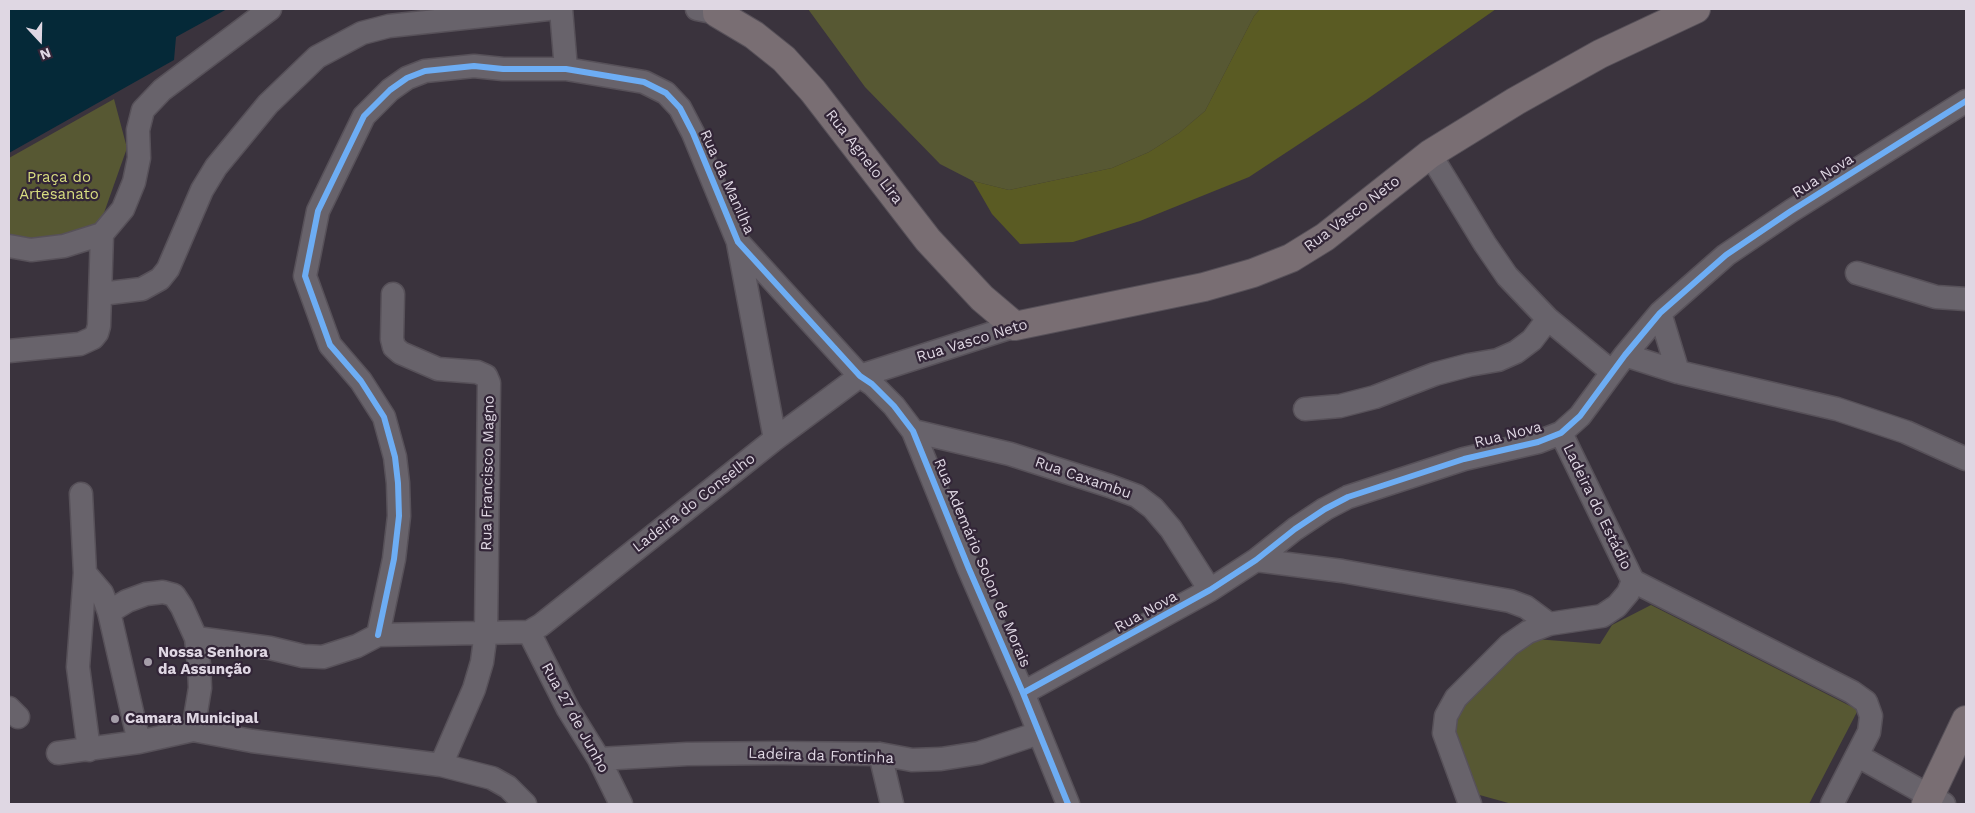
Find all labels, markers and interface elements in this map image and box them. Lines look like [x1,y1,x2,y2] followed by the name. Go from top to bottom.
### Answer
[15,15,65,65] north arrow
[38,45,53,63] text: N
[822,106,906,208] street label: Rua Agnelo Lira
[696,127,758,237] street label: Rua da Manilha
[1789,150,1857,202] street label: Rua Nova
[19,169,99,204] park label: Praça do Artesanato
[1301,172,1403,256] street label: Rua Vasco Neto
[914,316,1030,366] street label: Rua Vasco Neto
[478,395,498,551] street label: Rua Francisco Magno
[1473,418,1543,452] street label: Rua Nova
[1559,441,1635,573] street label: Ladeira do Estádio
[629,450,759,556] street label: Ladeira do Conselho
[1032,453,1134,503] street label: Rua Caxambu
[930,456,1034,670] street label: Rua Ademário Solon de Morais
[1112,587,1180,637] street label: Rua Nova
[158,644,268,679] place label: Nossa Senhora da Assunção
[142,656,154,668] marker: Nossa Senhora da Assunção
[537,660,613,776] street label: Rua 27 de Junho
[125,710,258,728] place label: Camara Municipal
[109,713,121,725] marker: Camara Municipal
[748,744,894,768] street label: Ladeira da Fontinha

